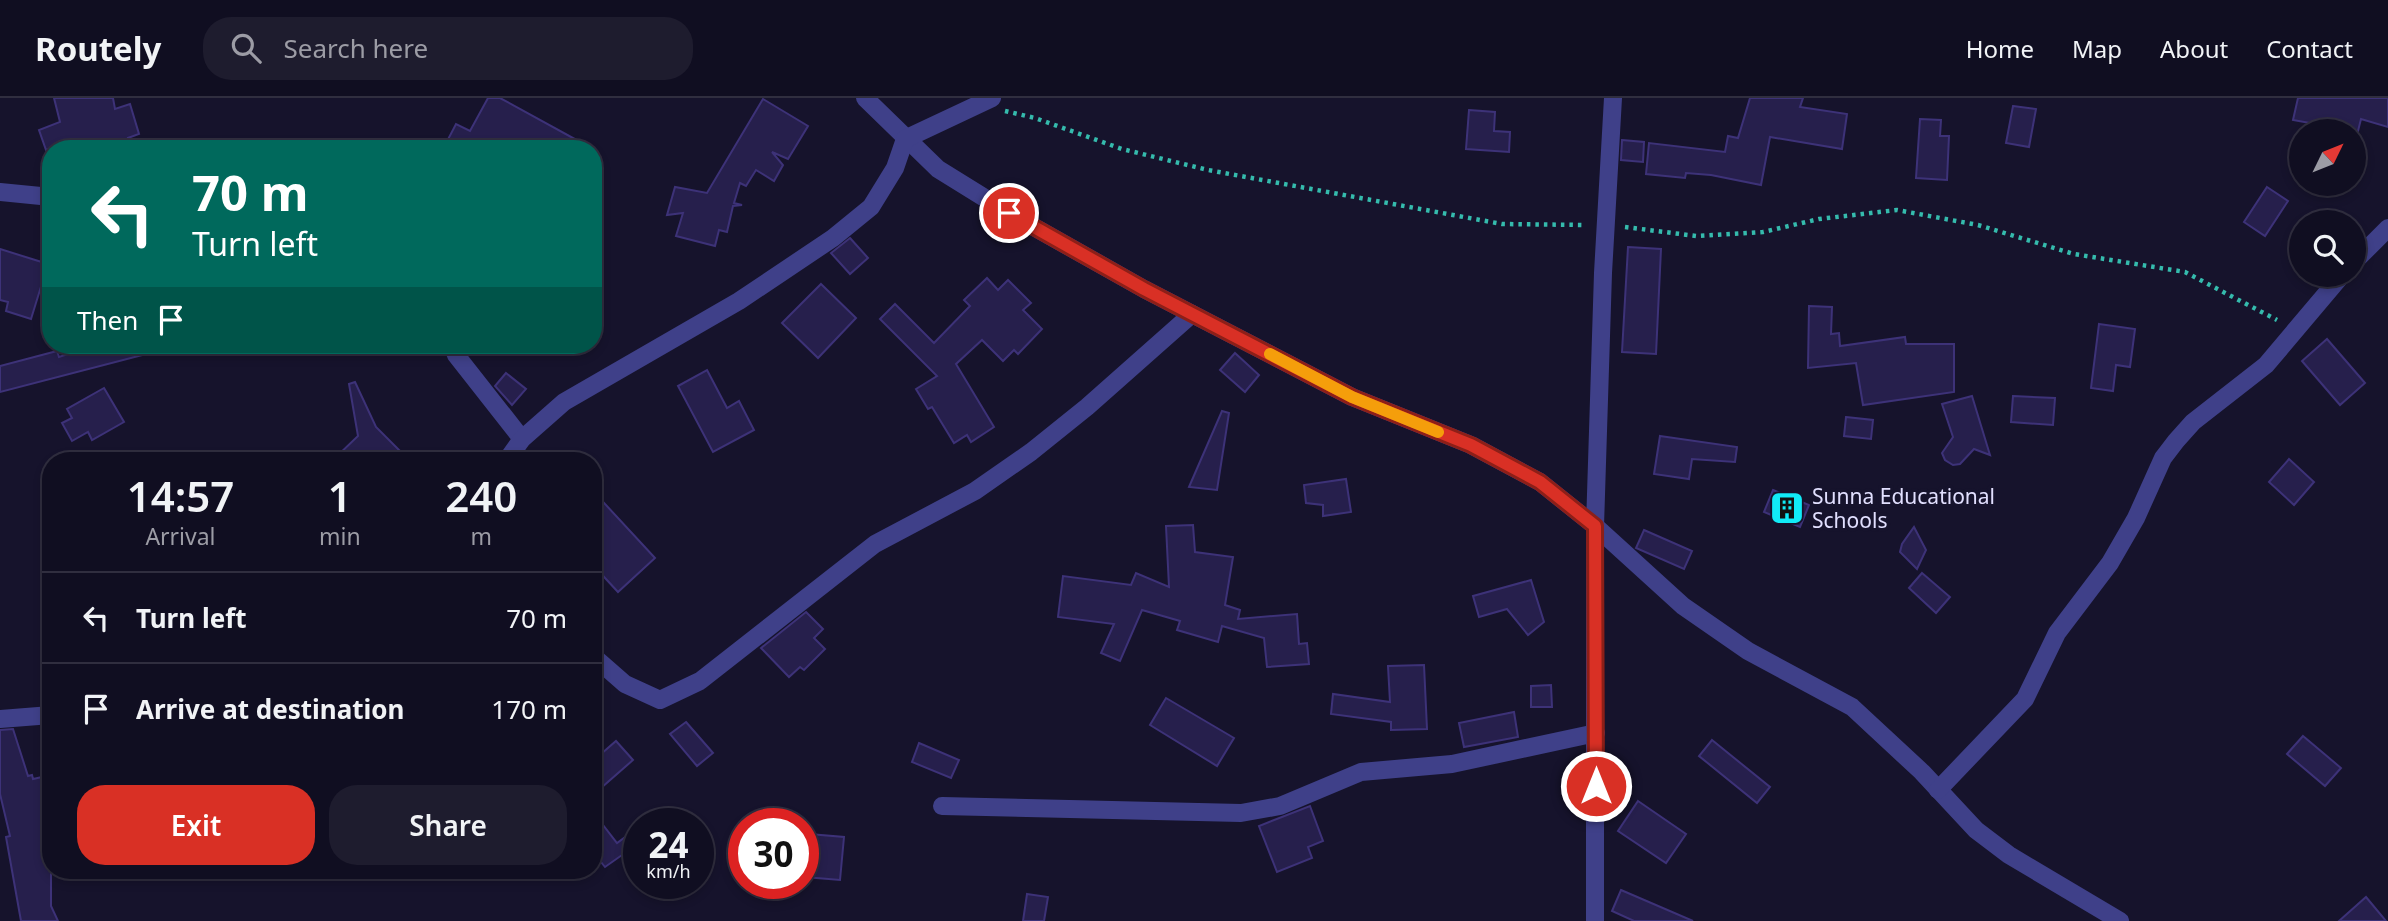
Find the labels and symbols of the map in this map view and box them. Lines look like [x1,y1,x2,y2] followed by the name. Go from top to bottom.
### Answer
[2289,119,2366,196] north arrow
[979,183,1039,243] pin
[1812,482,1995,534] place label: Sunna Educational Schools
[1768,489,1806,527] building icon: Sunna Educational Schools
[1559,749,1633,823] position arrow
[728,808,819,899] speed limit sign: 30

